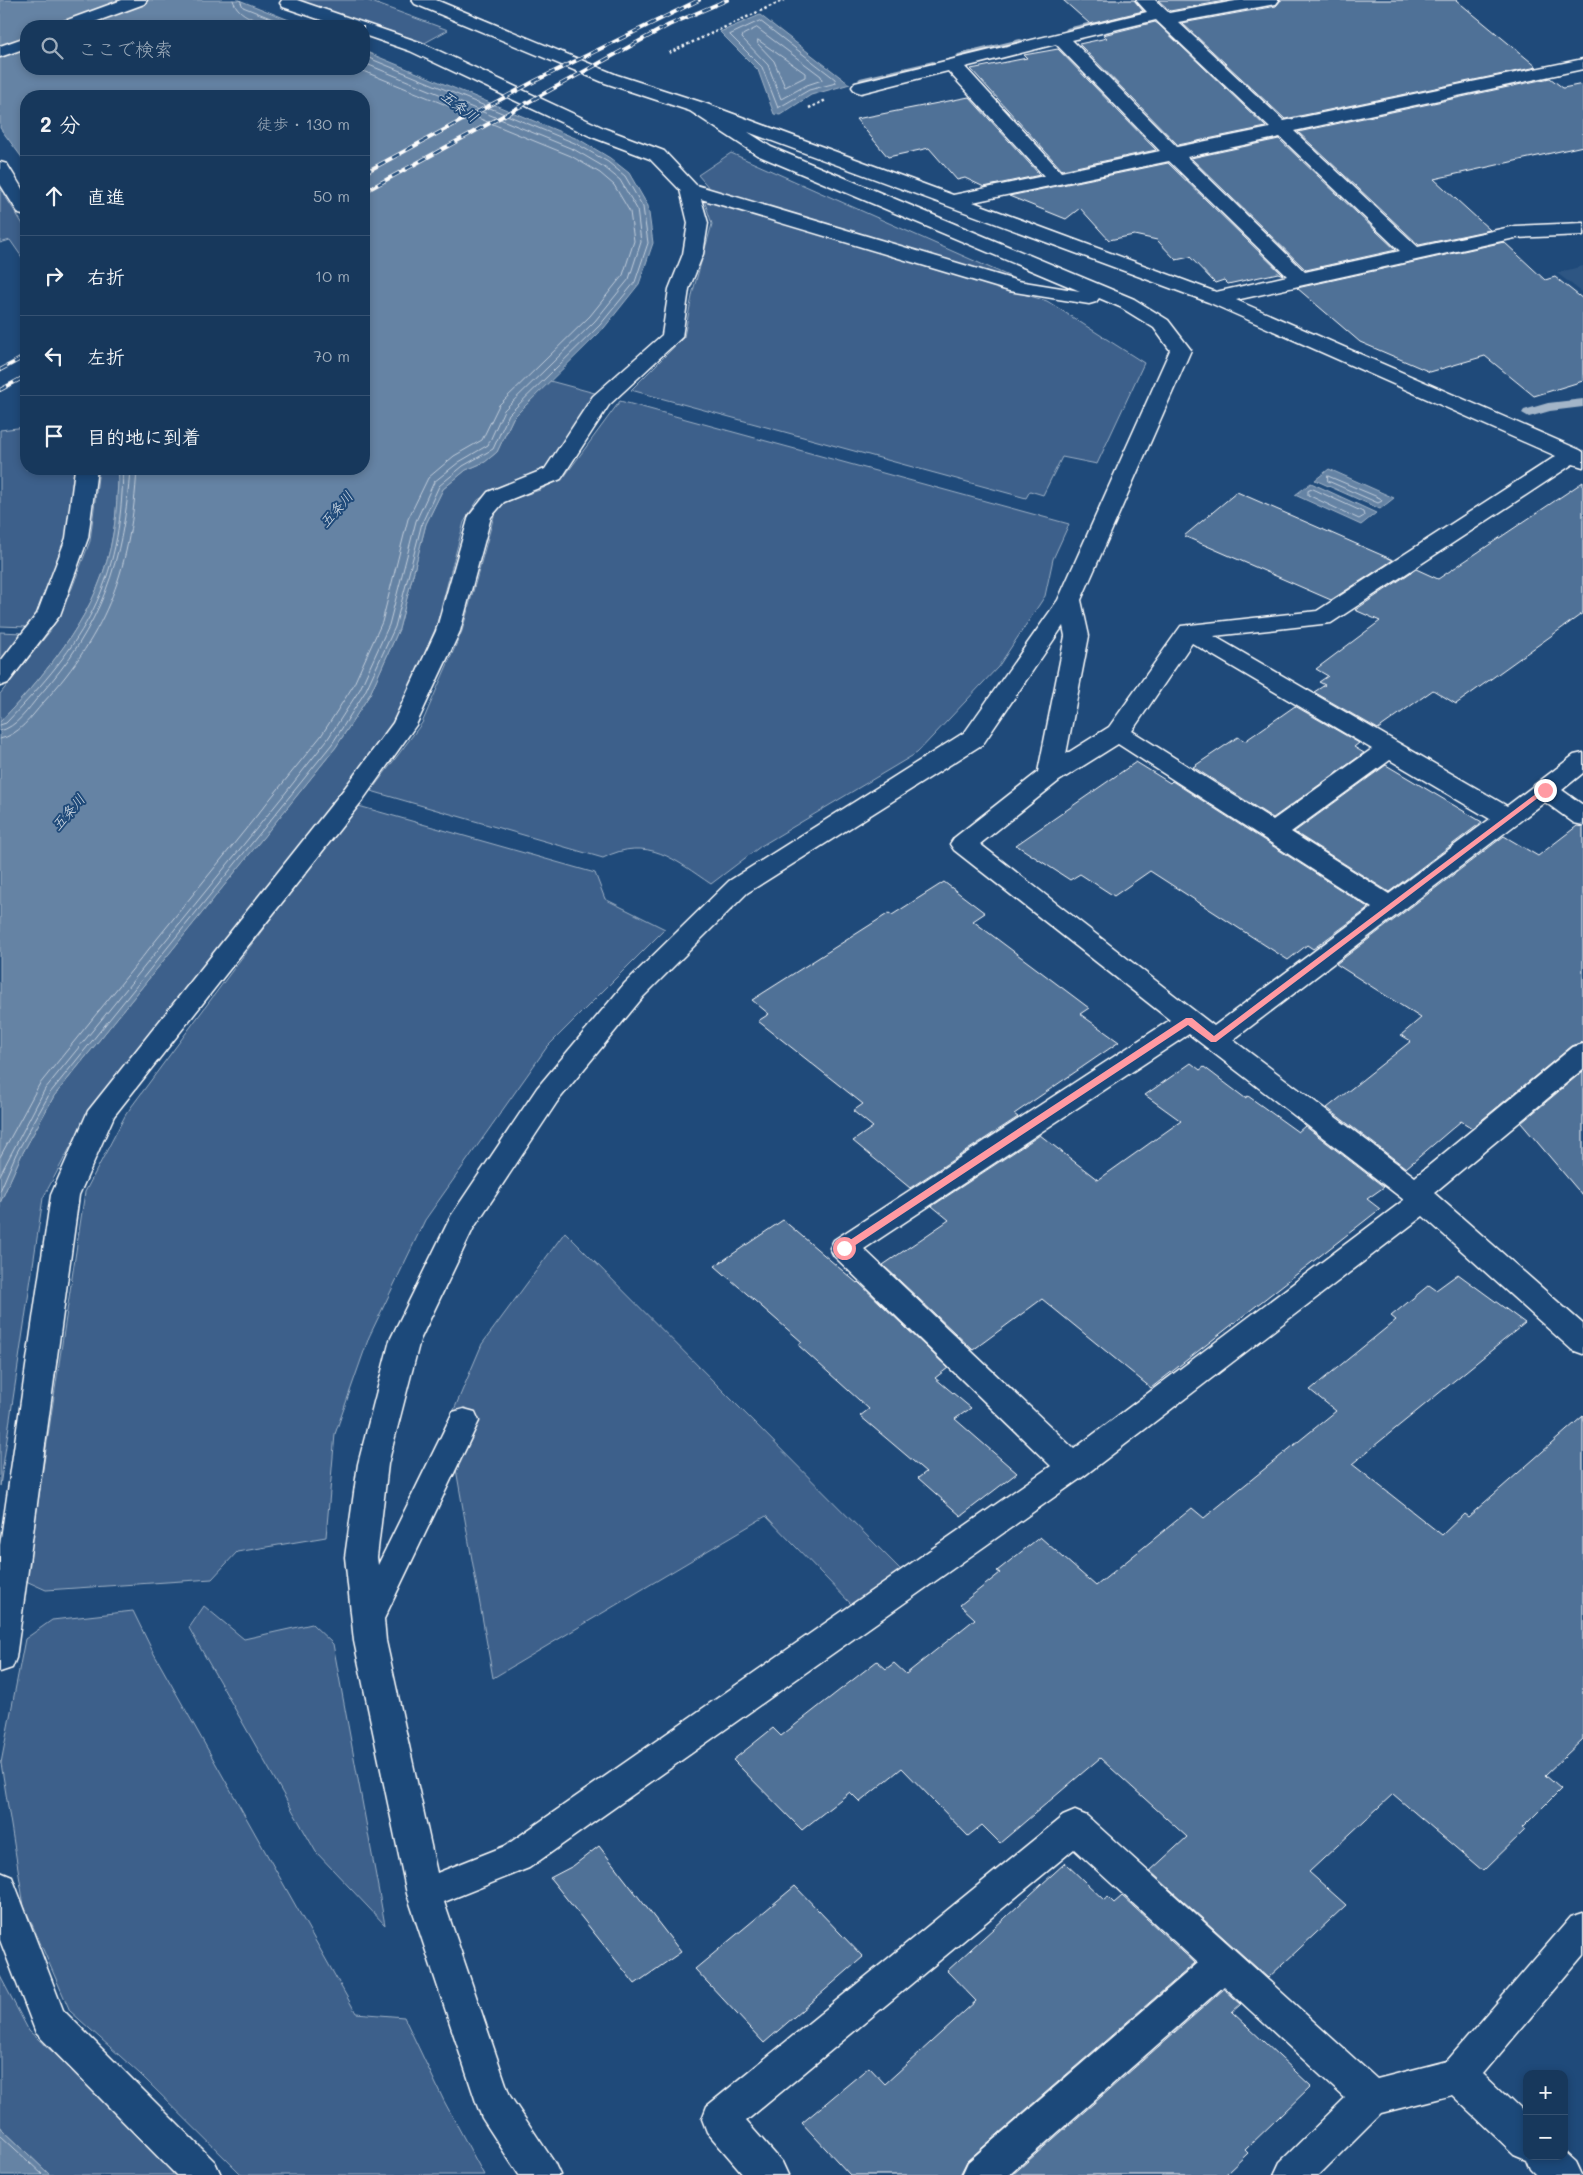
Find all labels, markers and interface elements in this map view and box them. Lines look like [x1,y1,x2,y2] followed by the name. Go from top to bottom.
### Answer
[20,20,370,75] search box
[38,34,66,62] icon: search
[78,36,173,61] text: ここで検索
[438,86,482,126] water label: 五条川
[40,110,80,137] text: 2 分
[257,113,350,134] text: 徒歩 · 130 m
[40,182,68,210] icon: ahead
[87,184,125,209] text: 直進
[313,185,350,206] text: 50 m
[40,262,68,290] icon: right
[87,264,125,289] text: 右折
[315,265,350,286] text: 10 m
[40,342,68,370] icon: left
[87,344,125,369] text: 左折
[313,345,350,366] text: 70 m
[40,422,68,450] icon: arrive
[87,424,201,449] text: 目的地に到着
[315,487,357,531] water label: 五条川
[1534,779,1557,802] route end
[47,790,89,834] water label: 五条川
[833,1237,856,1260] route start
[1523,2070,1568,2160] map controls
[1523,2070,1568,2115] button: +
[1523,2115,1568,2160] button: −

